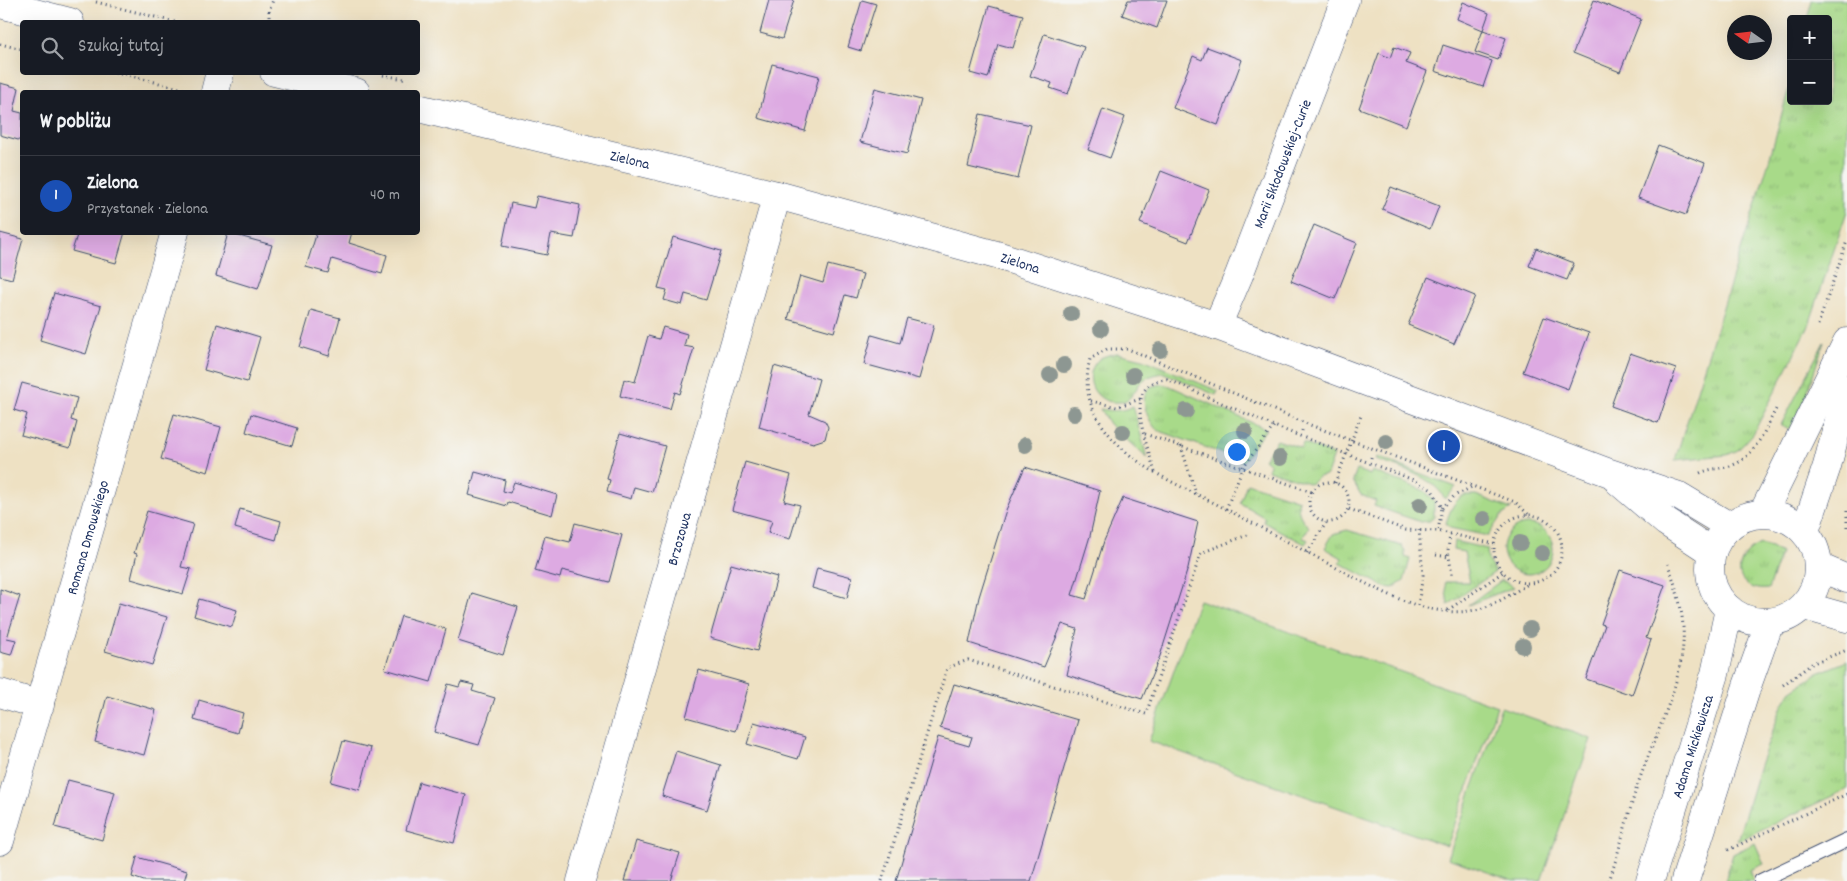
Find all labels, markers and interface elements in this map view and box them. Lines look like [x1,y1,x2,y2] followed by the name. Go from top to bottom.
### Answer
[1727,15,1772,60] north arrow
[1787,15,1832,105] map controls
[1787,15,1832,60] button: +
[20,20,420,75] search box
[38,34,66,62] icon: search
[78,34,164,61] text: Szukaj tutaj
[1787,60,1832,105] button: −
[1249,96,1319,232] street label: Marii Skłodowskiej-Curie
[40,108,111,138] text: W pobliżu
[607,146,652,177] street label: Zielona
[87,171,138,198] text: Zielona
[54,184,58,207] text: 1
[370,184,400,207] text: 40 m
[87,198,208,221] text: Przystanek · Zielona
[997,248,1043,281] street label: Zielona
[1428,427,1460,465] pin: 1
[1224,439,1250,465] your location
[62,478,116,598] street label: Romana Dmowskiego
[663,509,699,568] street label: Brzozowa
[1668,692,1721,802] street label: Adama Mickiewicza

